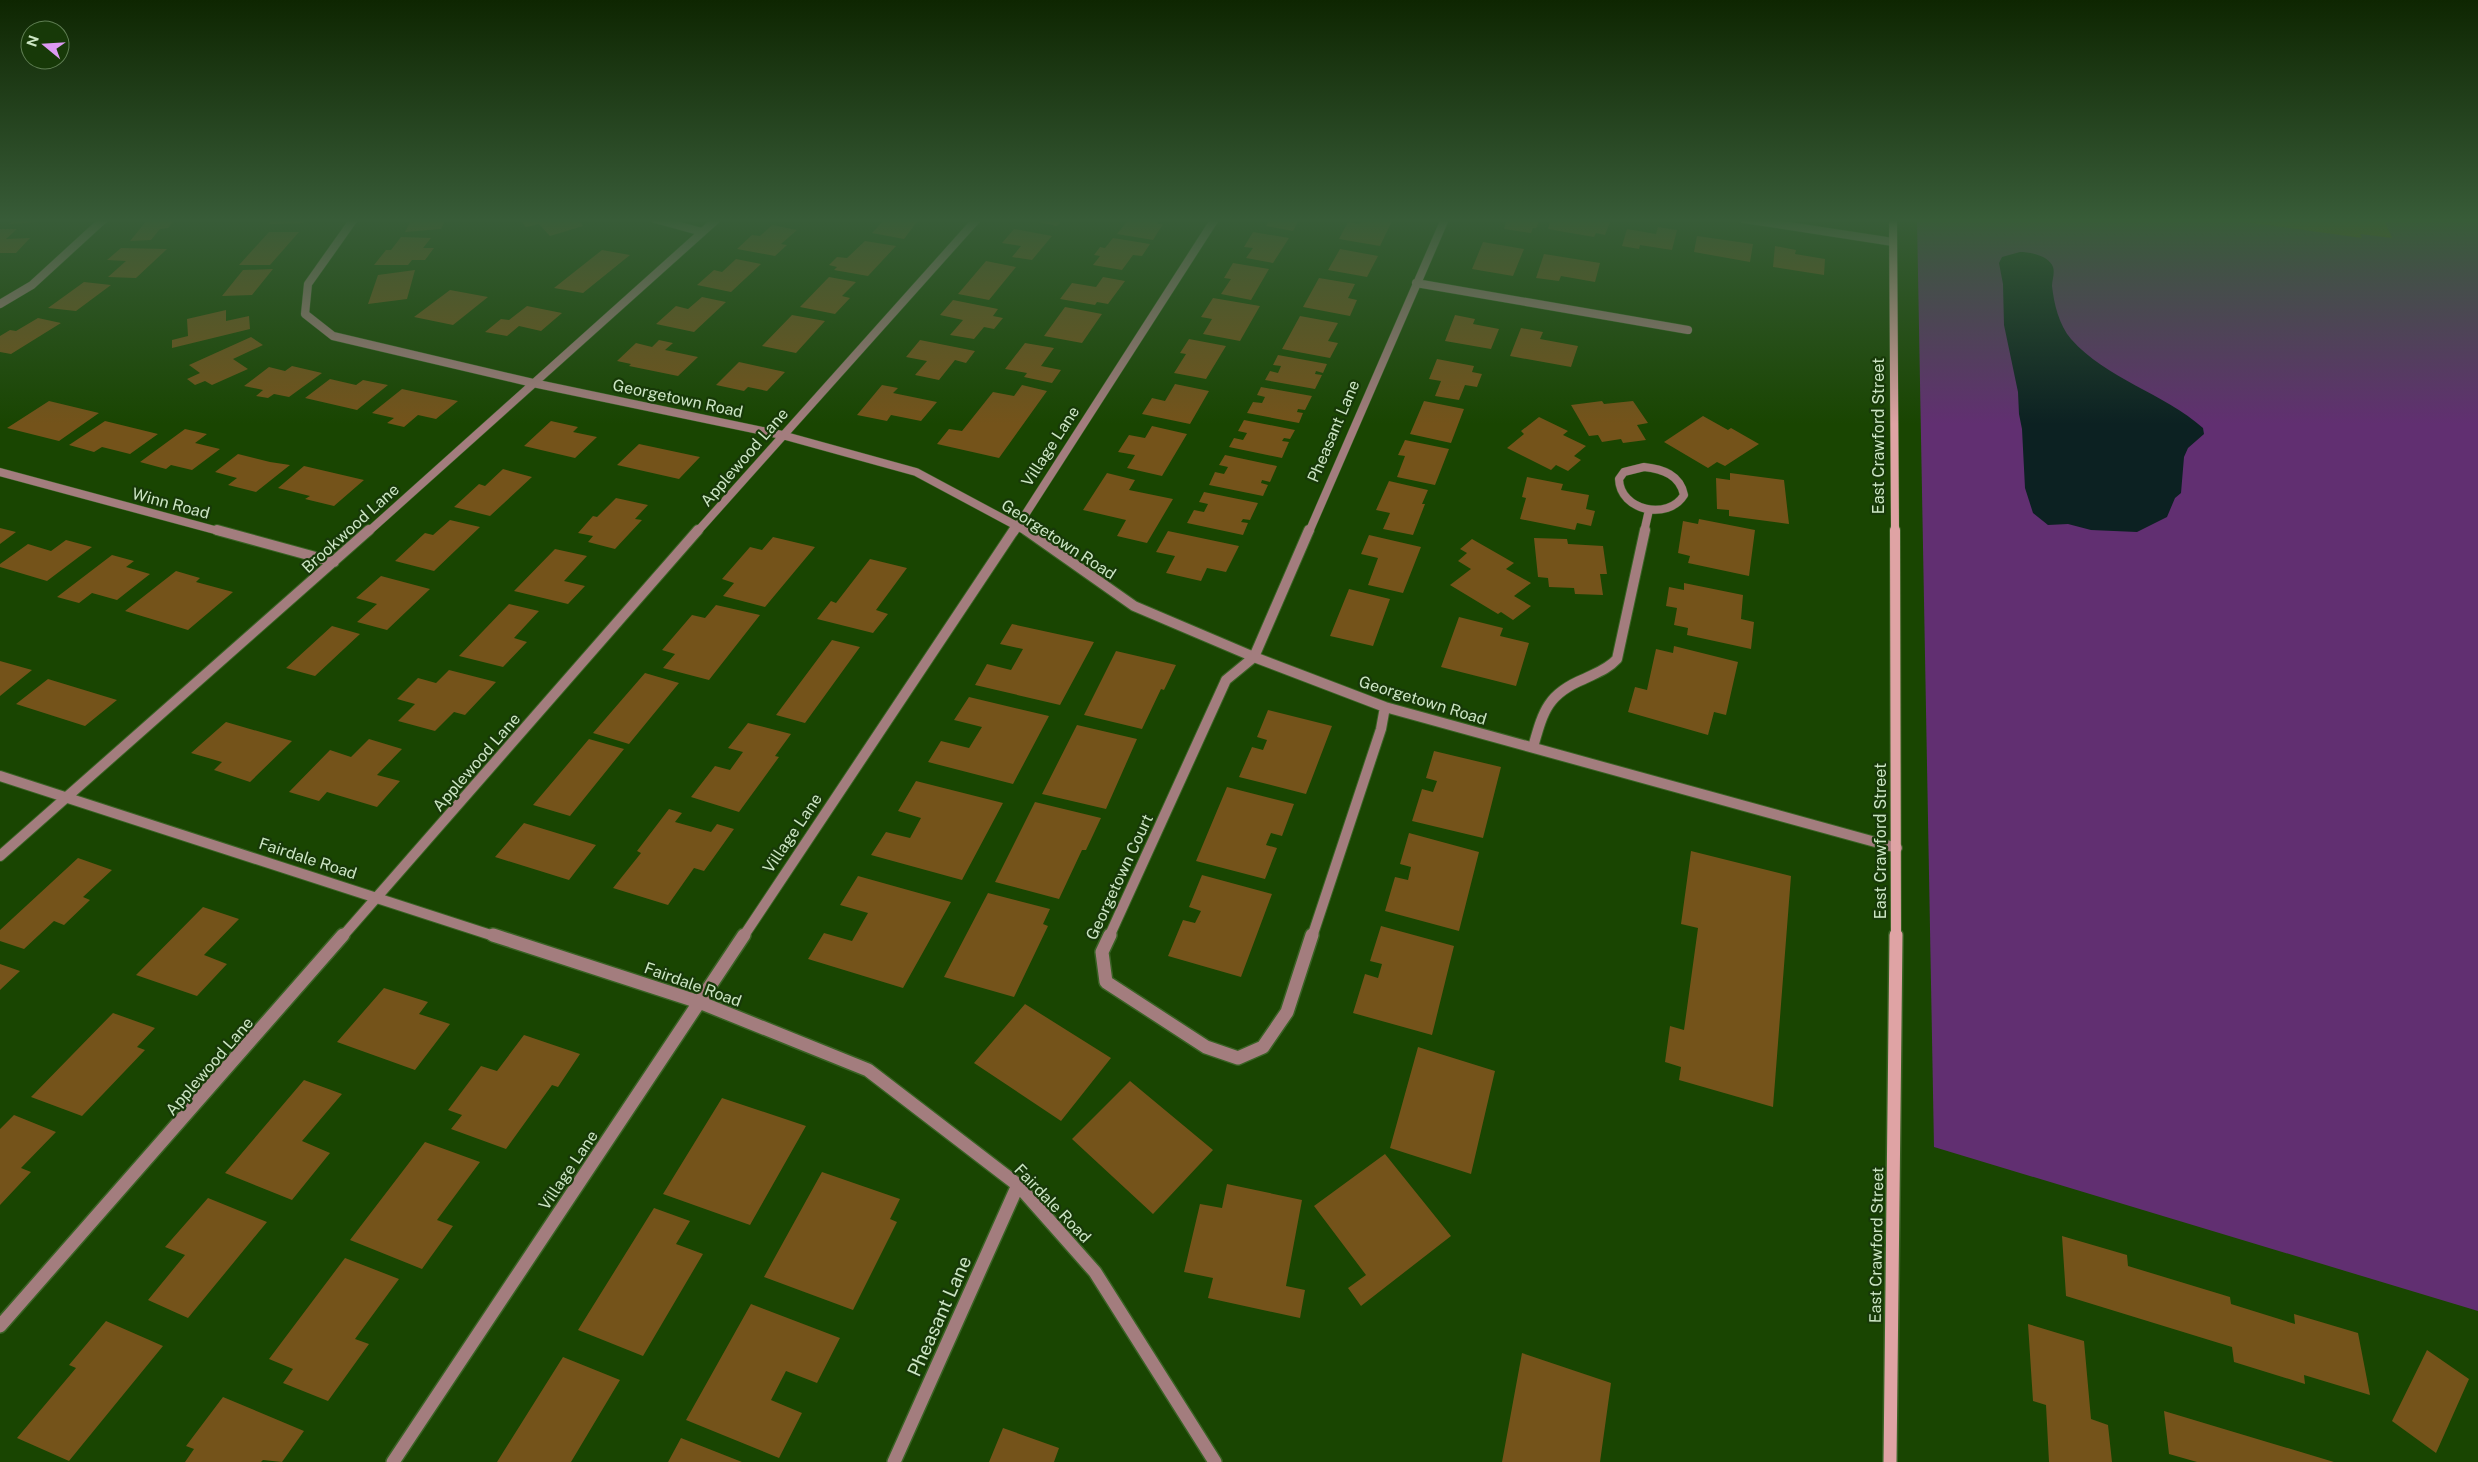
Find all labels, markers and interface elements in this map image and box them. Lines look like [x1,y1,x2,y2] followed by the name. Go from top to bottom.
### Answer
[20,20,70,70] north arrow
[23,33,42,49] text: N
[1869,358,1888,514] street label: East Crawford Street
[611,375,745,422] street label: Georgetown Road
[1303,377,1364,485] street label: Pheasant Lane
[1017,403,1083,490] street label: Village Lane
[697,404,792,510] street label: Applewood Lane
[298,480,403,577] street label: Brookwood Lane
[130,484,212,523] street label: Winn Road
[998,495,1120,584] street label: Georgetown Road
[1357,672,1489,729] street label: Georgetown Road
[429,709,524,815] street label: Applewood Lane
[1871,763,1890,919] street label: East Crawford Street
[759,790,826,877] street label: Village Lane
[1082,811,1157,943] street label: Georgetown Court
[256,834,359,883] street label: Fairdale Road
[642,958,744,1011] street label: Fairdale Road
[162,1013,257,1119] street label: Applewood Lane
[535,1127,602,1214] street label: Village Lane
[1010,1160,1095,1247] street label: Fairdale Road
[1866,1167,1887,1323] street label: East Crawford Street
[903,1252,975,1380] street label: Pheasant Lane

